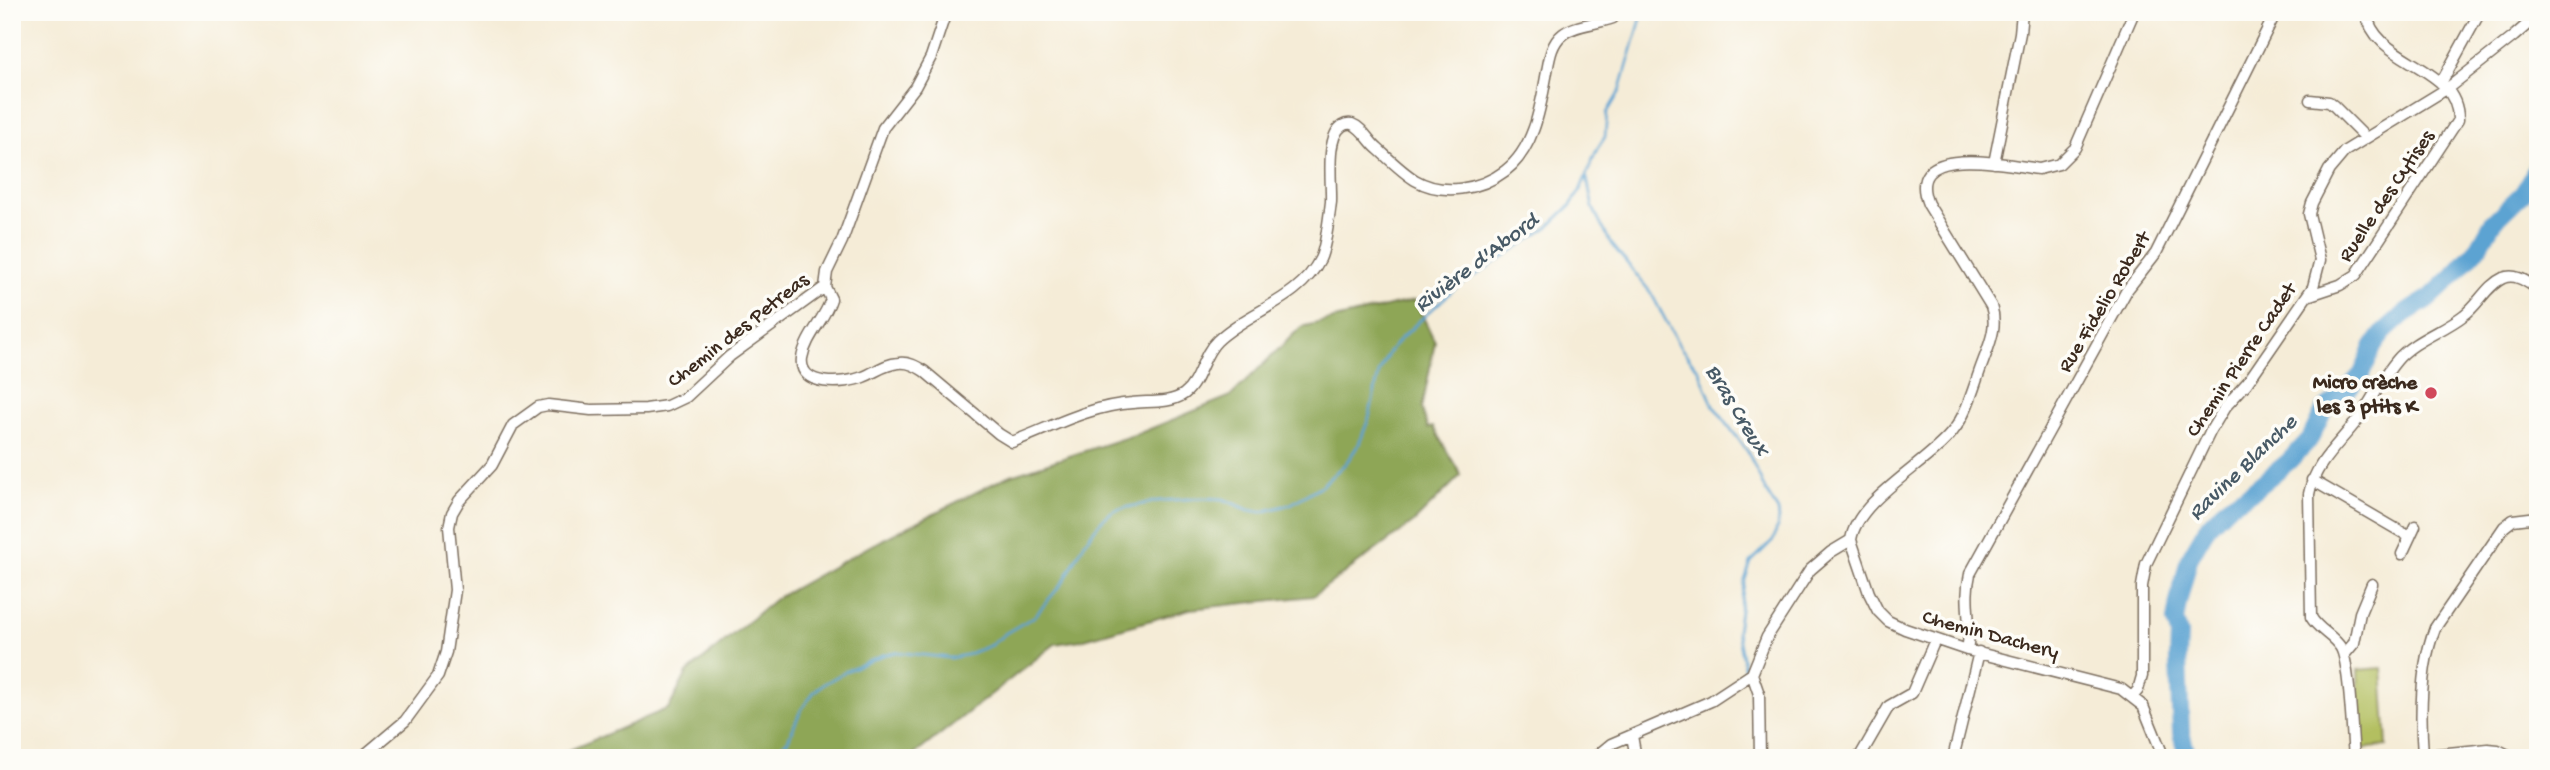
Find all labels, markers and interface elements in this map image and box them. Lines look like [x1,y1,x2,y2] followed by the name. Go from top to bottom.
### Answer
[2335,125,2442,268] street label: Ruelle des Cytises
[1410,207,1546,319] water label: Rivière d'Abord
[2054,226,2159,378] street label: Rue Fidelio Robert
[664,268,816,395] street label: Chemin des Petreas
[2182,277,2305,443] street label: Chemin Pierre Cadet
[1698,360,1775,463] water label: Bras Creux
[2313,372,2419,421] place label: Micro crèche les 3 ptits K
[2423,385,2439,401] marker: Micro crèche les 3 ptits K
[2183,409,2304,527] water label: Ravine Blanche
[1919,606,2061,667] street label: Chemin Dachery

